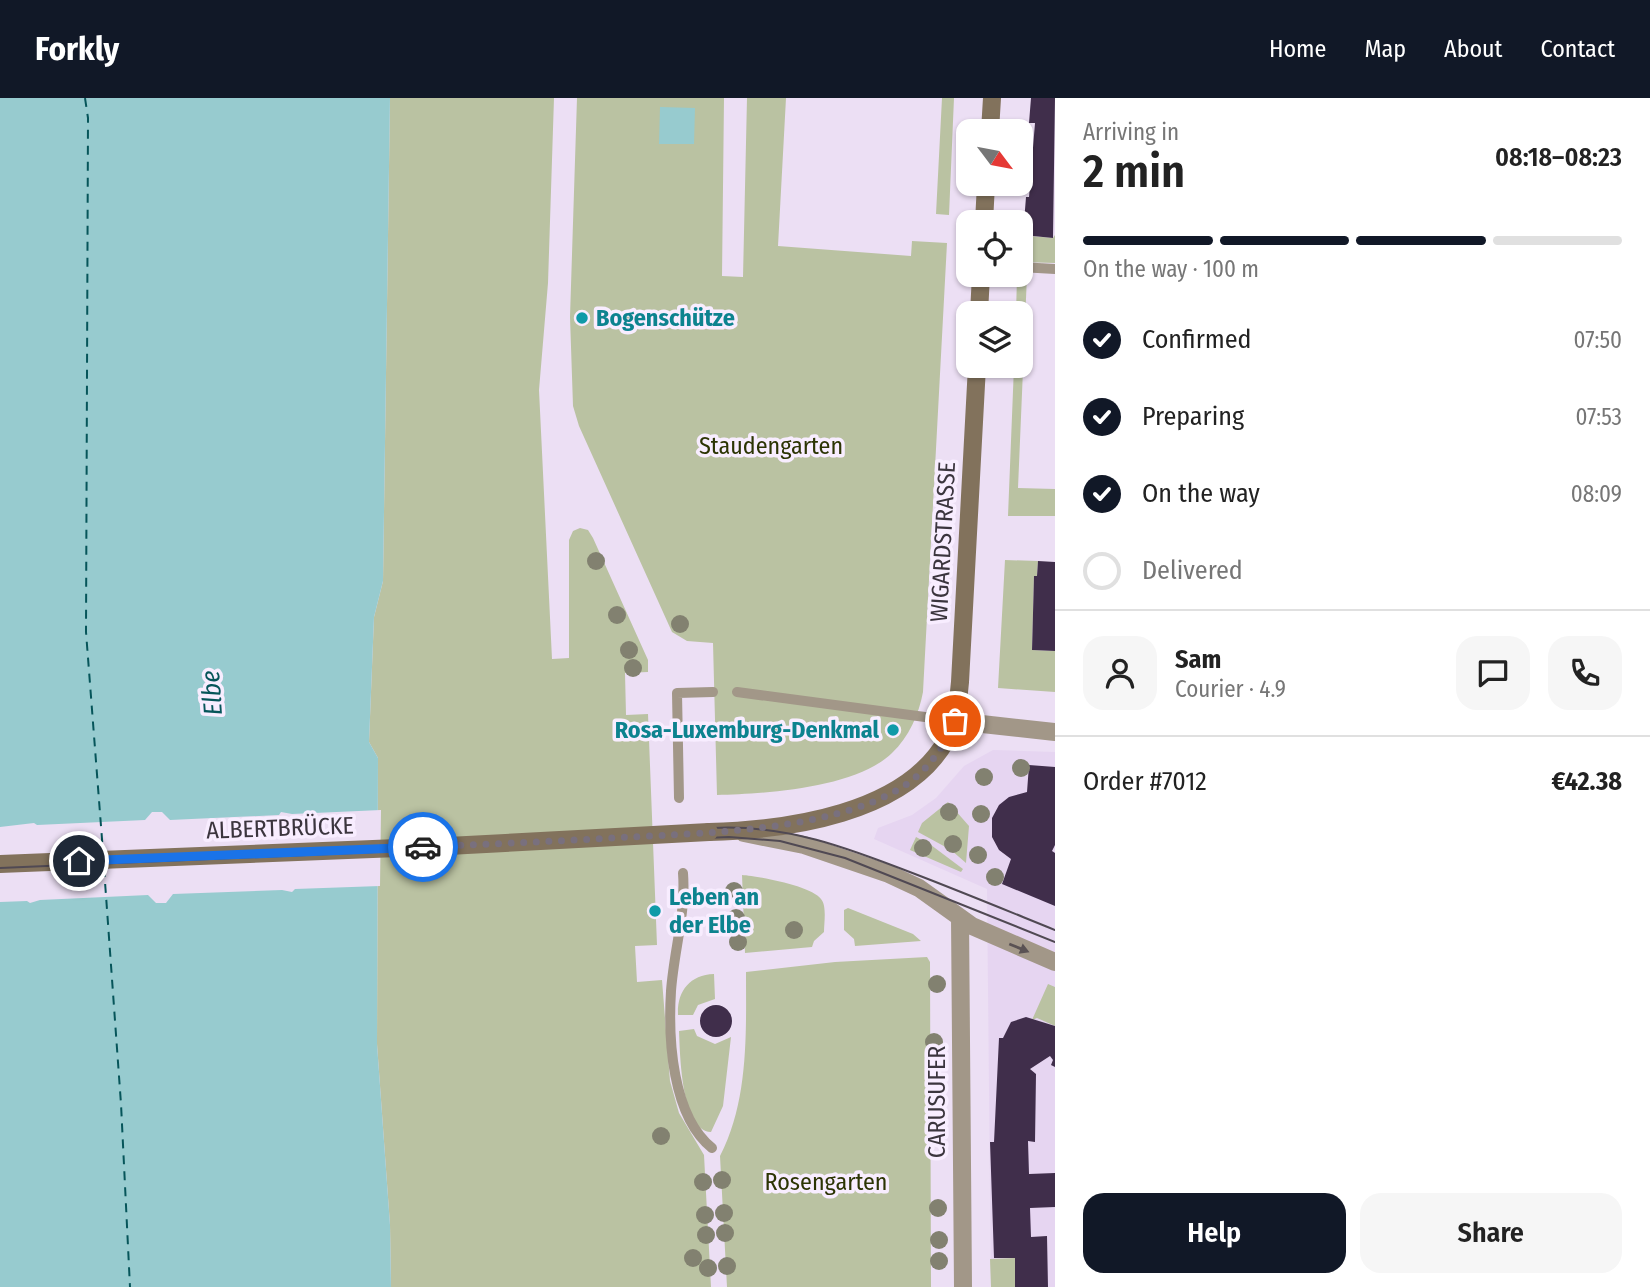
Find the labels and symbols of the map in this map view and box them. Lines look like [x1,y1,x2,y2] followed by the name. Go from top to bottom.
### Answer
[956,119,1032,196] north arrow
[596,304,735,332] place label: Bogenschütze
[574,310,590,326] marker: Bogenschütze
[699,432,843,460] park label: Staudengarten
[925,461,961,623] street label: WIGARDSTRASSE
[195,669,229,717] water label: Elbe
[925,691,985,751] pin
[615,716,879,744] place label: Rosa-Luxemburg-Denkmal
[885,722,901,738] marker: Rosa-Luxemburg-Denkmal
[206,811,354,845] street label: ALBERTBRÜCKE
[388,812,458,882] courier
[49,831,109,891] pin
[669,883,759,939] place label: Leben an der Elbe
[647,903,663,919] marker: Leben an der Elbe
[1009,942,1030,953] one-way arrow
[923,1046,951,1158] street label: CARUSUFER
[764,1168,888,1196] park label: Rosengarten

